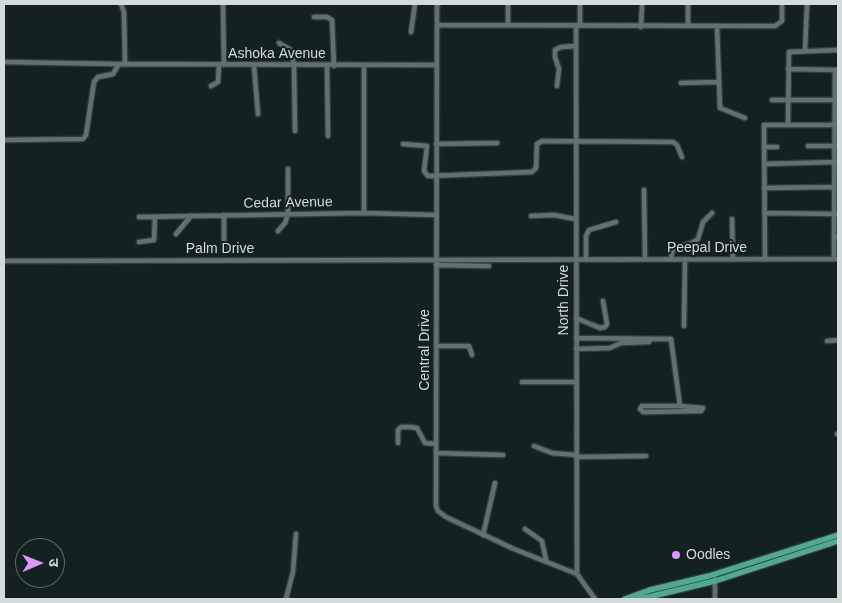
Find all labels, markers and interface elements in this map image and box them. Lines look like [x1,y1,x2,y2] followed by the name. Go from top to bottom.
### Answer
[228,46,326,62] street label: Ashoka Avenue
[243,194,333,212] street label: Cedar Avenue
[667,240,747,256] street label: Peepal Drive
[186,241,254,257] street label: Palm Drive
[556,265,572,335] street label: North Drive
[417,309,433,391] street label: Central Drive
[15,538,65,588] north arrow
[686,547,730,563] place label: Oodles
[670,549,682,561] marker: Oodles
[46,559,62,567] text: उ

